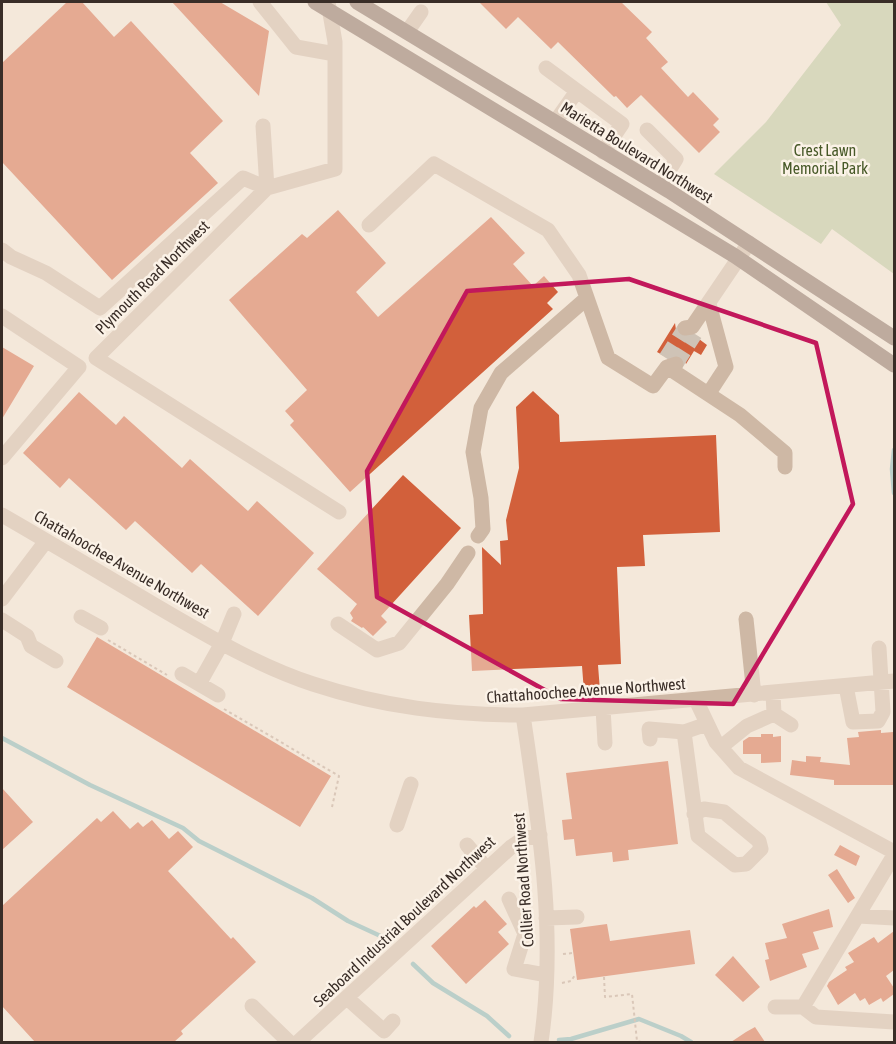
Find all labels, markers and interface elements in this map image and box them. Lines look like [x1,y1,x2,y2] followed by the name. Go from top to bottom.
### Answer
[558,98,717,206] street label: Marietta Boulevard Northwest
[782,141,868,177] park label: Crest Lawn Memorial Park
[91,216,214,338] street label: Plymouth Road Northwest
[31,506,213,622] street label: Chattahoochee Avenue Northwest
[486,674,686,706] street label: Chattahoochee Avenue Northwest
[509,812,537,948] street label: Collier Road Northwest
[310,832,499,1010] street label: Seaboard Industrial Boulevard Northwest

